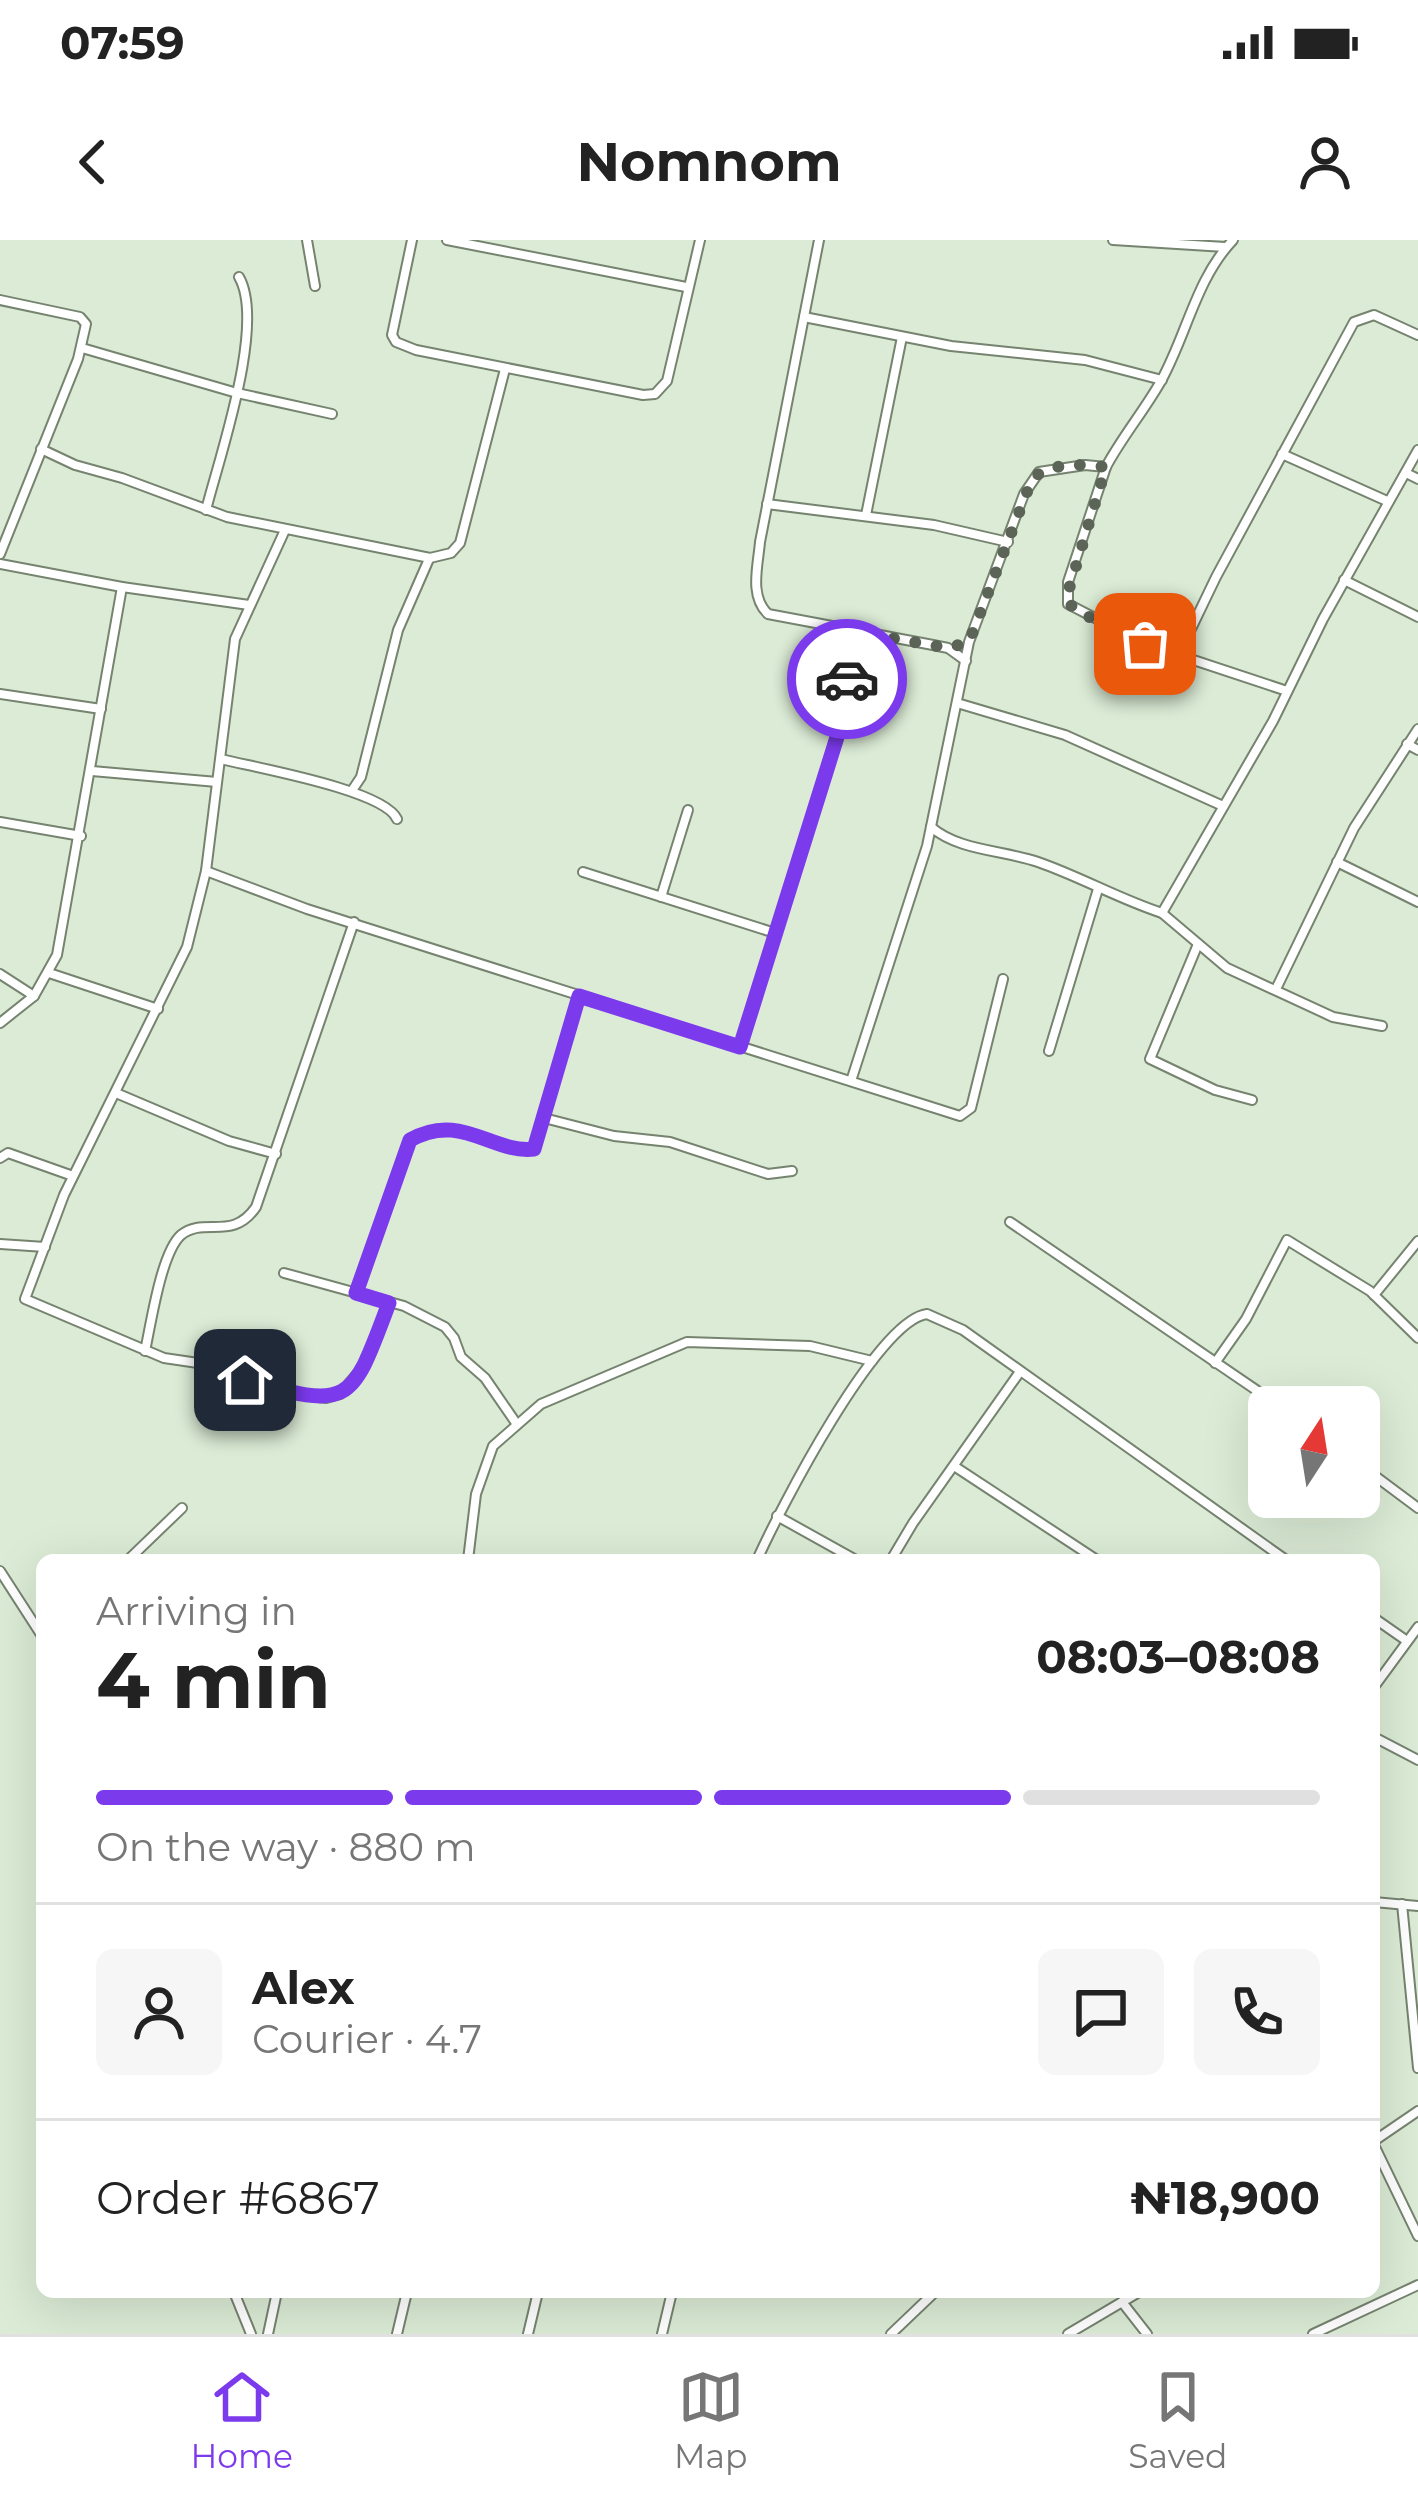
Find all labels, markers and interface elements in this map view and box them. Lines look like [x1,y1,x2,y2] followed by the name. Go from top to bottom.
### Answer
[60,15,185,70] text: 07:59
[60,129,126,195] icon: back
[576,129,842,195] text: Nomnom
[1292,129,1358,195] icon: person
[1094,593,1196,695] pin
[1112,611,1178,677] icon: bag
[787,619,907,739] courier
[814,646,880,712] icon: car
[194,1329,296,1431] pin
[212,1347,278,1413] icon: home
[1248,1386,1380,1518] north arrow
[1248,1386,1380,1518] map controls
[96,1587,297,1635] text: Arriving in
[1036,1629,1320,1684] text: 08:03–08:08
[96,1632,331,1728] text: 4 min
[96,1823,476,1871] text: On the way · 880 m
[96,1949,222,2075] button: person
[1038,1949,1164,2075] button: chat
[1194,1949,1320,2075] button: phone
[252,1960,355,2015] text: Alex
[252,2015,482,2063] text: Courier · 4.7
[96,2170,380,2225] text: Order #6867
[1130,2170,1320,2225] text: ₦18,900
[191,2364,293,2476] tab: Home
[674,2364,747,2476] tab: Map
[1128,2364,1227,2476] tab: Saved

